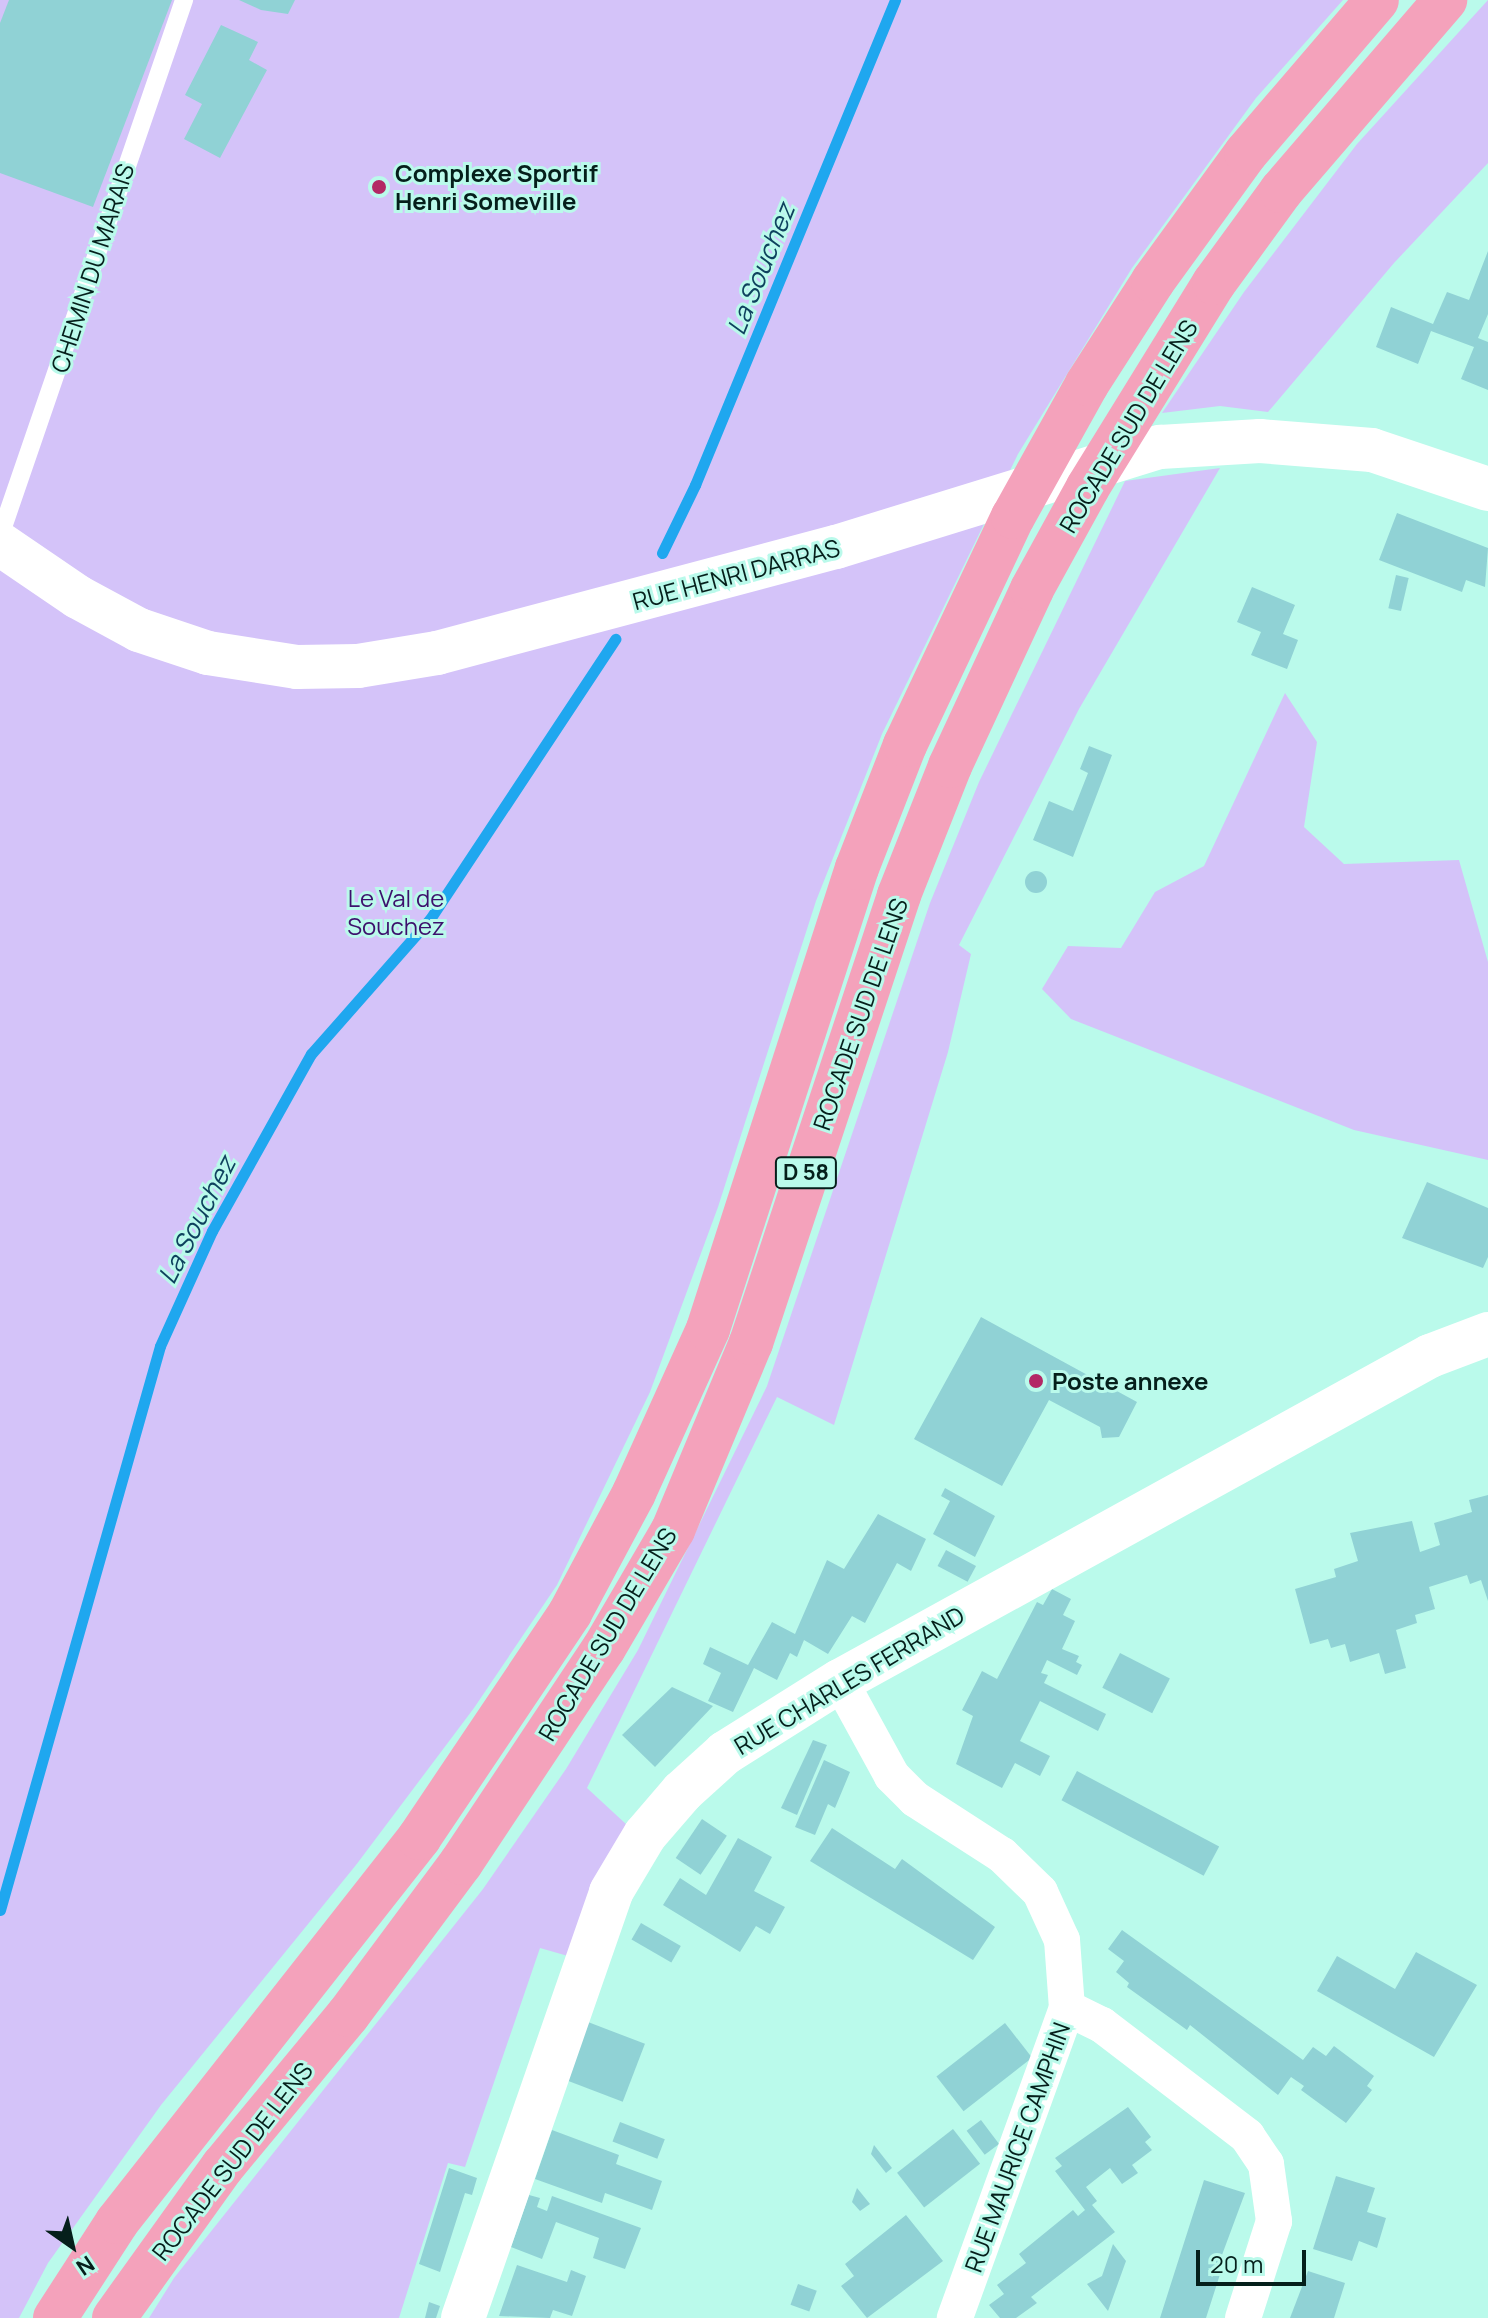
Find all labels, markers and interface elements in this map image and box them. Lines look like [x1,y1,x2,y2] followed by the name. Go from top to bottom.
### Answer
[395,159,598,215] place label: Complexe Sportif Henri Someville
[45,160,139,376] street label: CHEMIN DU MARAIS
[370,178,388,196] marker: Complexe Sportif Henri Someville
[721,199,801,339] water label: La Souchez
[1053,314,1203,538] street label: ROCADE SUD DE LENS
[629,533,843,615] street label: RUE HENRI DARRAS
[347,884,445,940] park label: Le Val de Souchez
[807,894,913,1134] street label: ROCADE SUD DE LENS
[152,1151,242,1289] water label: La Souchez
[774,1155,838,1191] road number: D 58
[1052,1367,1209,1395] place label: Poste annexe
[1027,1372,1045,1390] marker: Poste annexe
[532,1522,682,1746] street label: ROCADE SUD DE LENS
[729,1600,969,1760] street label: RUE CHARLES FERRAND
[958,2018,1076,2276] street label: RUE MAURICE CAMPHIN
[146,2056,318,2266] street label: ROCADE SUD DE LENS
[32,2206,112,2286] north arrow
[1200,2234,1310,2284] scale bar
[1210,2247,1263,2280] text: 20 m
[70,2249,100,2283] text: N

